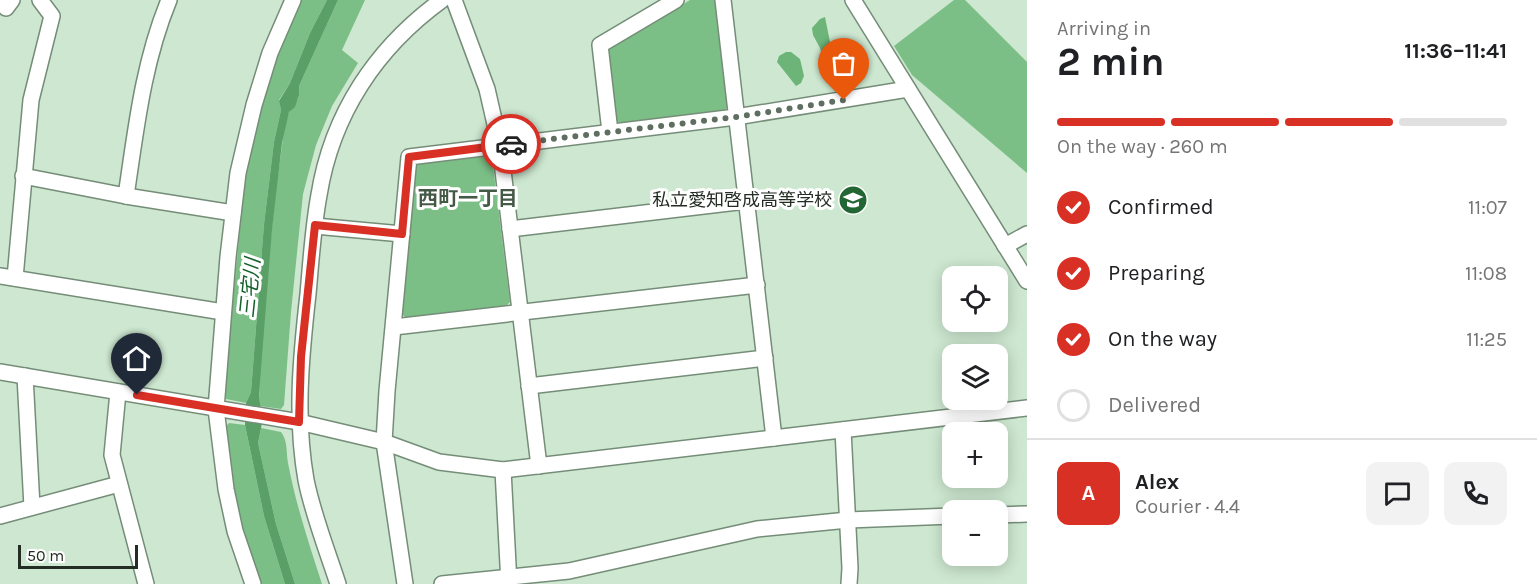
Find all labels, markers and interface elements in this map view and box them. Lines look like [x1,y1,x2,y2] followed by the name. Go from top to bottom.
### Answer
[1057,17,1151,40] text: Arriving in
[818,38,869,100] pin
[1404,38,1507,64] text: 11:36–11:41
[1057,39,1165,85] text: 2 min
[827,47,860,80] icon: bag
[481,114,541,174] courier
[495,128,528,161] icon: car
[1057,135,1228,158] text: On the way · 260 m
[837,184,869,216] school or university icon: 私立愛知啓成高等学校
[418,187,518,210] district label: 西町一丁目
[652,189,832,211] place label: 私立愛知啓成高等学校
[1057,191,1090,224] icon: check
[1108,194,1214,220] text: Confirmed
[1468,196,1507,219] text: 11:07
[235,255,265,319] water label: 三宅川
[1057,257,1090,290] icon: check
[1108,260,1205,286] text: Preparing
[1465,262,1507,285] text: 11:08
[942,266,1008,566] map controls
[942,266,1008,332] button: locate
[1057,323,1090,356] icon: check
[1108,326,1217,352] text: On the way
[1466,328,1507,351] text: 11:25
[111,333,162,395] pin
[120,342,153,375] icon: home
[942,344,1008,410] button: layers
[1108,392,1201,418] text: Delivered
[942,422,1008,488] button: +
[1366,462,1429,525] button: chat
[1444,462,1507,525] button: phone
[1135,469,1179,495] text: Alex
[1082,480,1095,506] text: A
[1135,495,1240,518] text: Courier · 4.4
[942,500,1008,566] button: −
[18,542,138,570] scale bar
[27,546,64,565] text: 50 m

